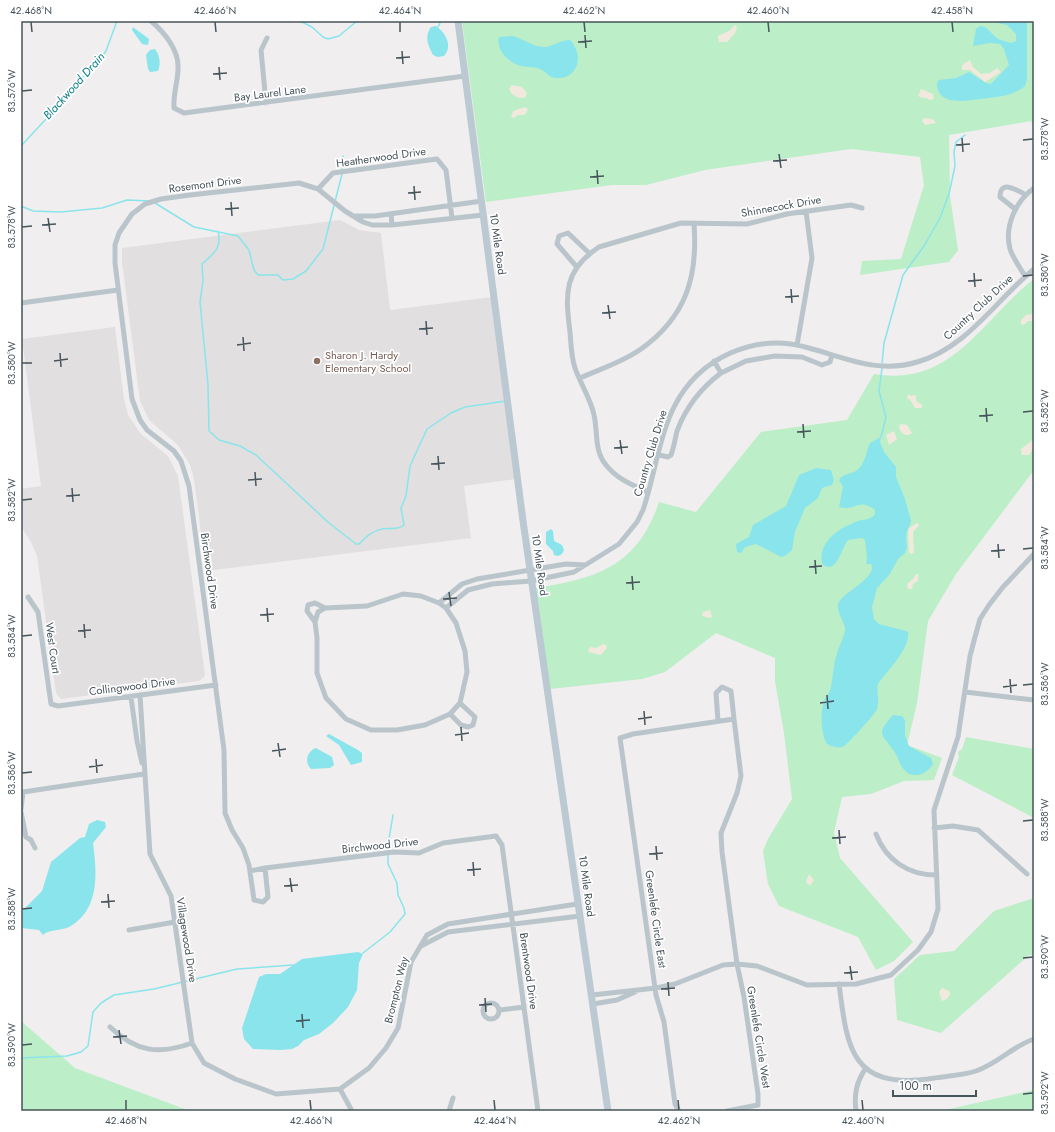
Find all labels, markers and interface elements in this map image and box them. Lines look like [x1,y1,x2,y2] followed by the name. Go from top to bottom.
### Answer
[10,3,52,18] text: 42.468°N
[194,3,236,18] text: 42.466°N
[379,3,421,18] text: 42.464°N
[563,3,605,18] text: 42.462°N
[747,3,789,18] text: 42.460°N
[931,3,973,18] text: 42.458°N
[39,48,109,124] water label: Blackwood Drain
[4,69,19,113] text: 83.576°W
[233,81,307,105] street label: Bay Laurel Lane
[1037,118,1052,160] text: 83.578°W
[335,143,427,171] street label: Heatherwood Drive
[168,172,243,196] street label: Rosemont Drive
[740,191,823,221] street label: Shinnecock Drive
[4,206,19,248] text: 83.578°W
[486,212,510,276] street label: 10 Mile Road
[1037,253,1052,297] text: 83.580°W
[940,270,1017,343] street label: Country Club Drive
[4,341,19,385] text: 83.580°W
[325,347,411,376] place label: Sharon J. Hardy Elementary School
[312,356,322,366] marker: Sharon J. Hardy Elementary School
[1037,389,1052,433] text: 83.582°W
[629,407,671,498] street label: Country Club Drive
[4,478,19,522] text: 83.582°W
[1037,526,1052,570] text: 83.584°W
[197,532,223,611] street label: Birchwood Drive
[528,533,552,597] street label: 10 Mile Road
[4,614,19,658] text: 83.584°W
[41,621,65,675] street label: West Court
[1037,662,1052,706] text: 83.586°W
[88,673,176,699] street label: Collingwood Drive
[4,751,19,795] text: 83.586°W
[1037,798,1052,842] text: 83.588°W
[341,833,419,857] street label: Birchwood Drive
[575,854,599,918] street label: 10 Mile Road
[641,869,671,969] street label: Greenlefe Circle East
[4,887,19,931] text: 83.588°W
[172,896,202,984] street label: Villagewood Drive
[516,932,542,1011] street label: Brentwood Drive
[1037,935,1052,979] text: 83.590°W
[380,955,412,1025] street label: Brompton Way
[743,985,775,1089] street label: Greenlefe Circle West
[4,1023,19,1067] text: 83.590°W
[1037,1071,1052,1115] text: 83.592°W
[893,1072,976,1098] scale bar
[899,1077,932,1095] text: 100 m
[105,1113,147,1128] text: 42.468°N
[290,1113,332,1128] text: 42.466°N
[474,1113,516,1128] text: 42.464°N
[658,1113,700,1128] text: 42.462°N
[842,1113,884,1128] text: 42.460°N

